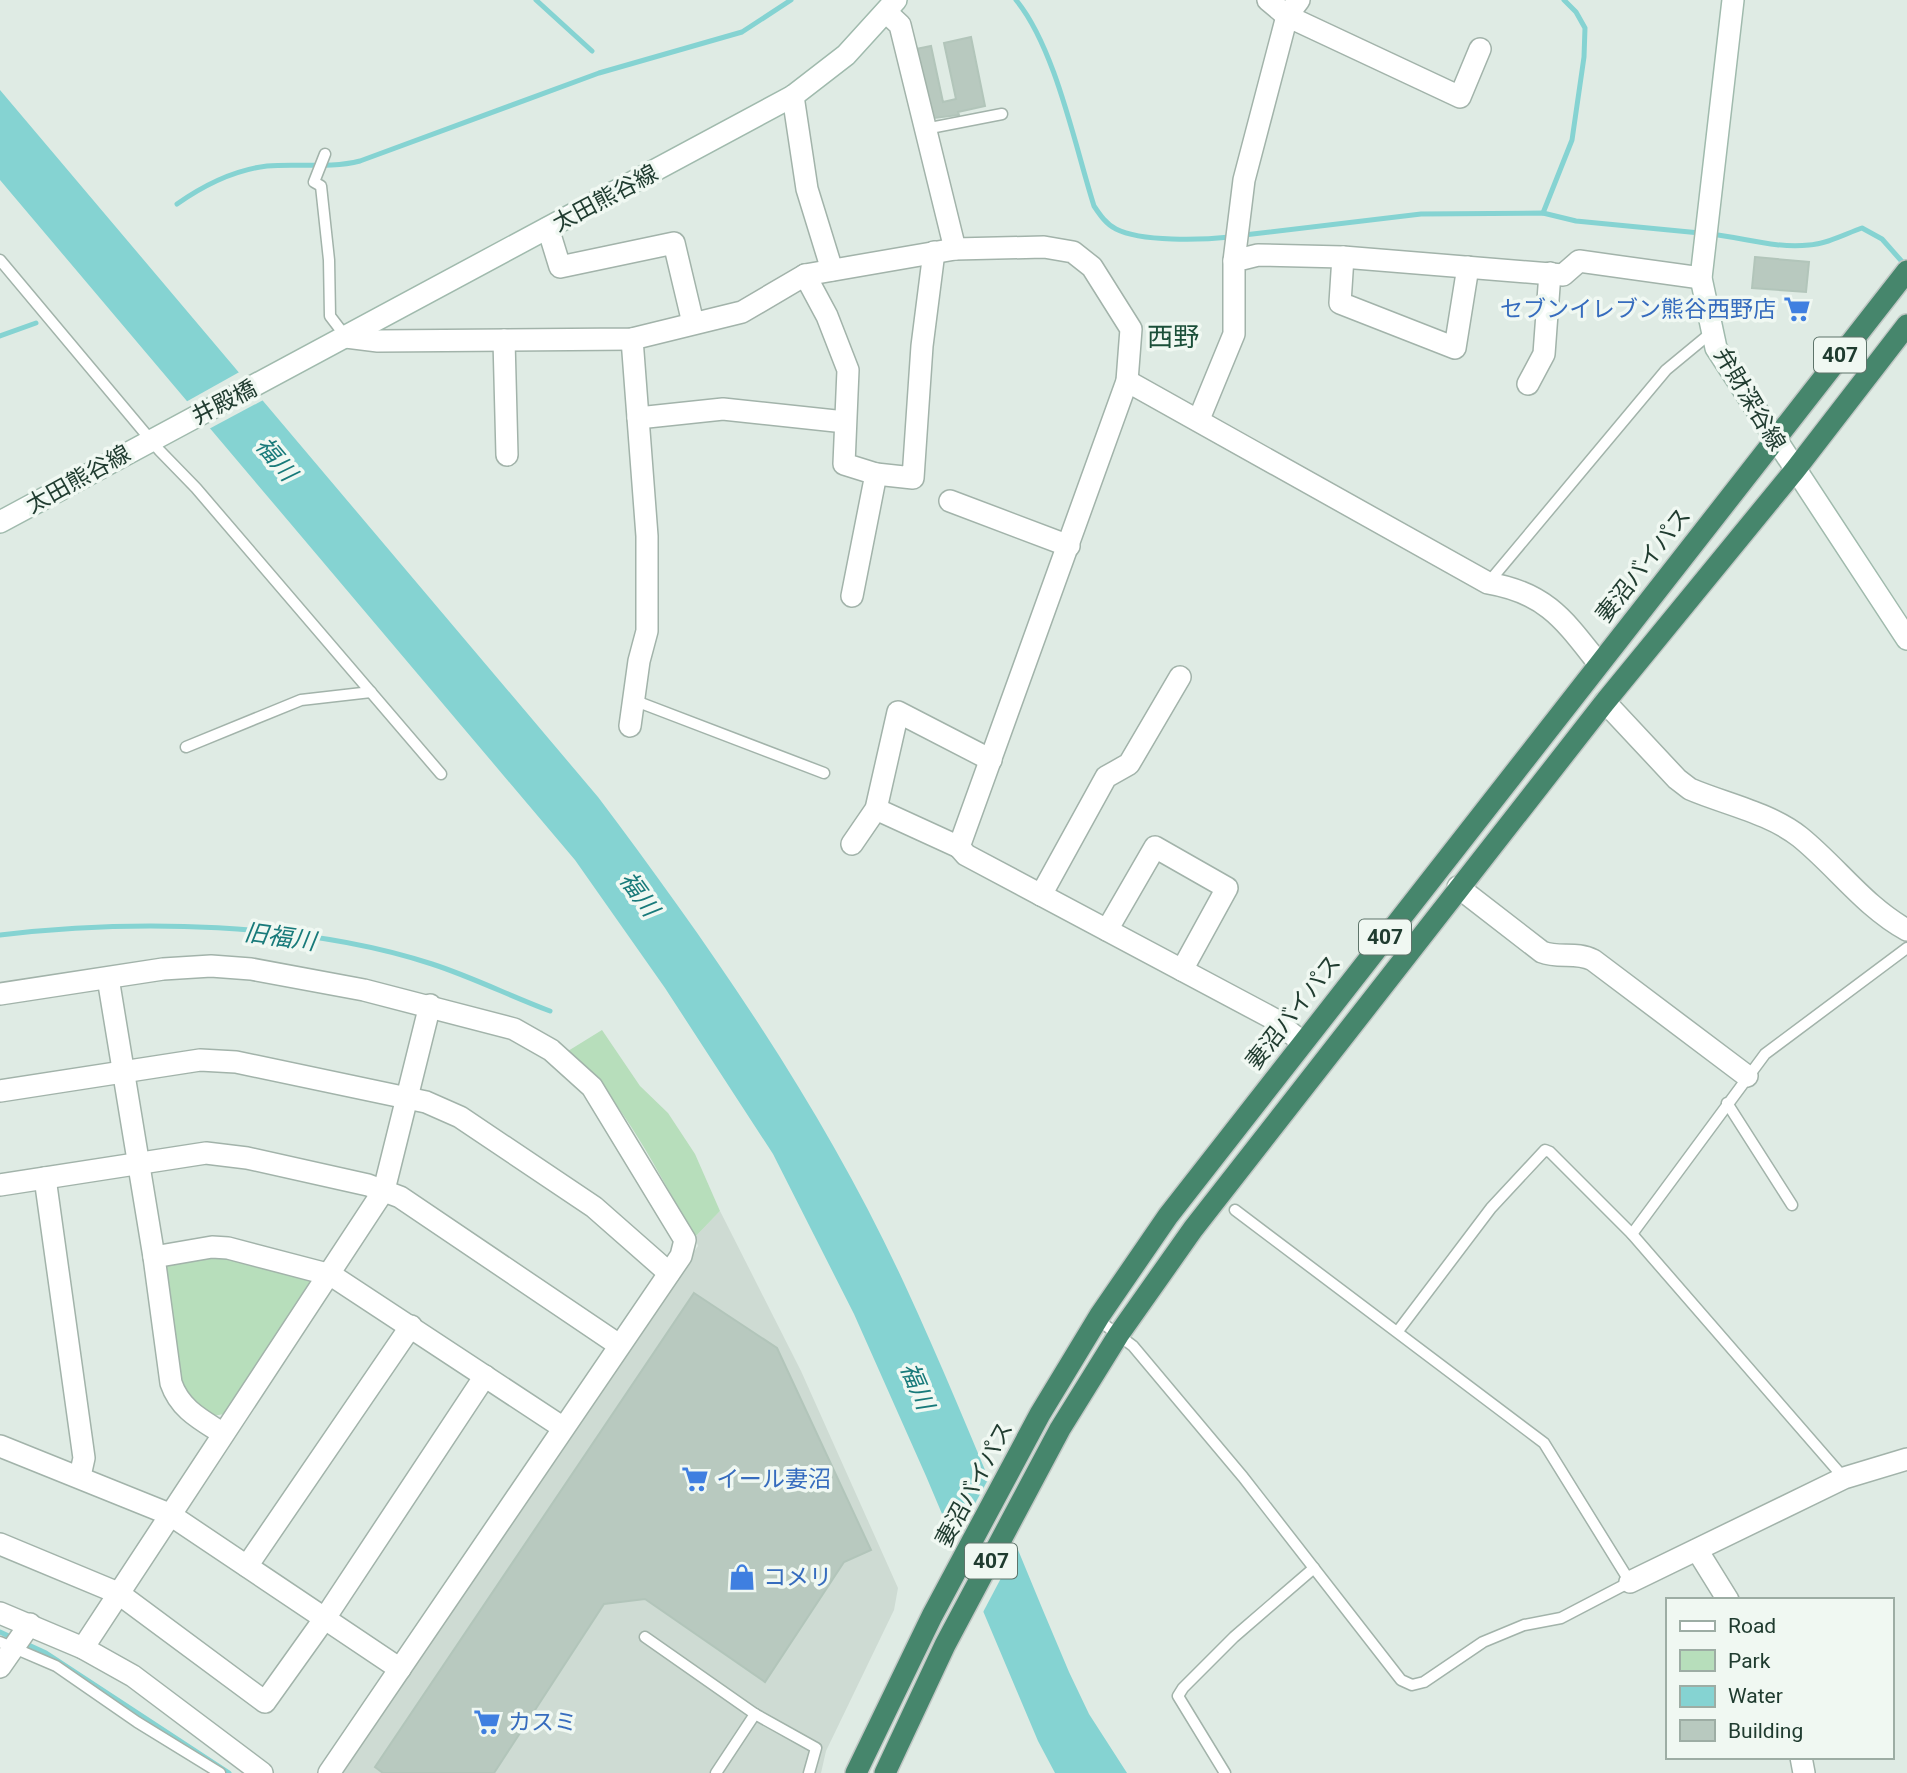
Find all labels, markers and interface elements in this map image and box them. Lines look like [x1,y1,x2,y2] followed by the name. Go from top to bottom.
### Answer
[548,160,662,237] street label: 太田熊谷線
[1782,294,1812,324] supermarket icon: セブンイレブン熊谷西野店
[1500,296,1776,323] place label: セブンイレブン熊谷西野店
[1147,322,1199,352] district label: 西野
[1814,338,1866,372] road number: 407
[1708,343,1791,455] street label: 弁財深谷線
[187,375,261,430] street label: 井殿橋
[250,432,304,489] water label: 福川
[21,440,135,519] street label: 太田熊谷線
[1590,503,1696,628] street label: 妻沼バイパス
[614,866,666,924] water label: 福川
[242,918,321,956] water label: 旧福川
[1359,920,1411,954] road number: 407
[1240,950,1346,1075] street label: 妻沼バイパス
[895,1358,940,1416] water label: 福川
[930,1417,1019,1551] street label: 妻沼バイパス
[680,1464,710,1494] supermarket icon: イール妻沼
[716,1466,831,1493] place label: イール妻沼
[965,1544,1017,1578] road number: 407
[727,1562,757,1592] shop icon: コメリ
[763,1564,832,1591] place label: コメリ
[1666,1598,1893,1759] legend
[1728,1614,1776,1638] text: Road
[1728,1649,1771,1673] text: Park
[1728,1684,1783,1708] text: Water
[472,1707,502,1737] supermarket icon: カスミ
[508,1709,577,1736] place label: カスミ
[1728,1719,1803,1743] text: Building

